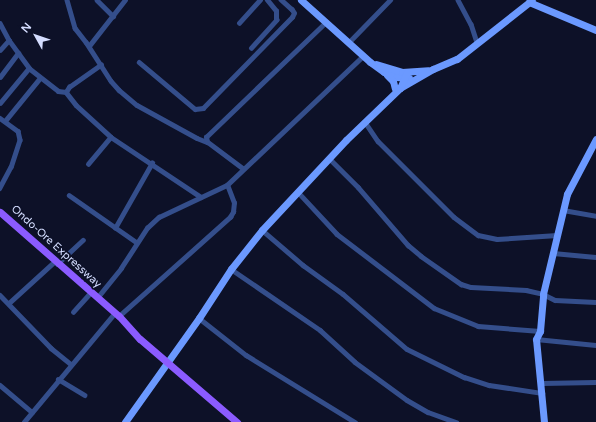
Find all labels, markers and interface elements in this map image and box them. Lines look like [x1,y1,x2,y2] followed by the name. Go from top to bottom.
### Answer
[16,16,56,56] north arrow
[19,20,34,36] text: N
[8,203,104,291] street label: Ondo-Ore Expressway

